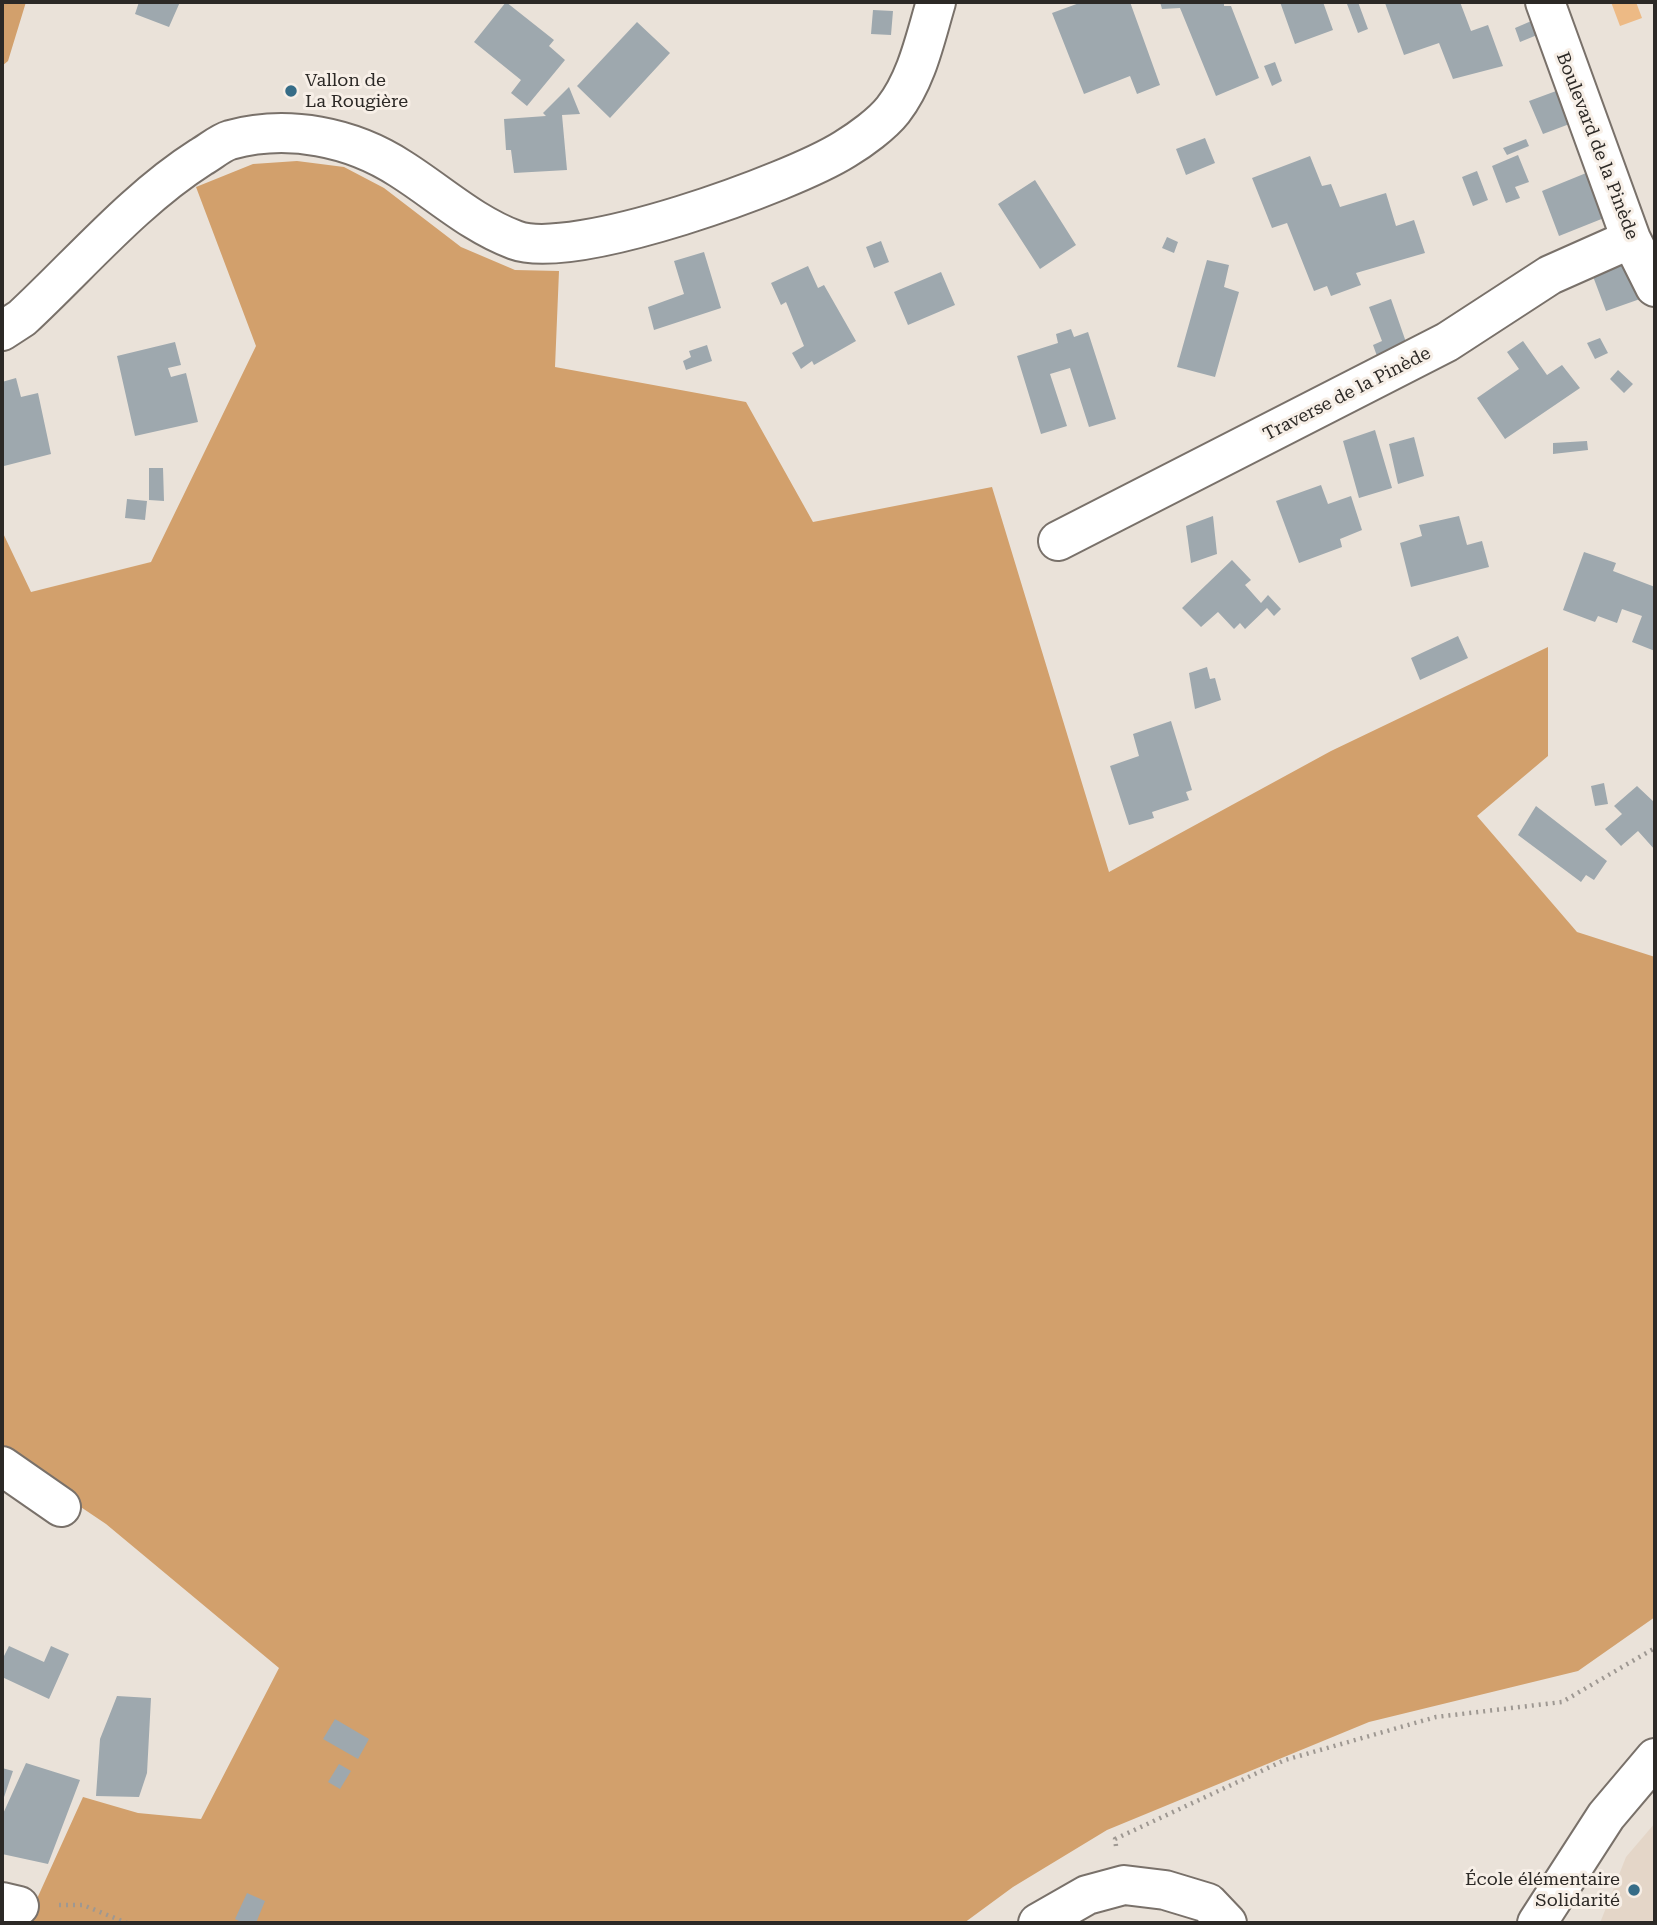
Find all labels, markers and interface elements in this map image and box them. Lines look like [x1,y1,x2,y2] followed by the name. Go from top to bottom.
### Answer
[1551,49,1643,243] street label: Boulevard de la Pinède
[305,70,408,112] place label: Vallon de La Rougière
[283,83,299,99] marker: Vallon de La Rougière
[1260,342,1434,446] street label: Traverse de la Pinède
[1465,1869,1620,1912] place label: École élémentaire Solidarité
[1626,1882,1642,1898] marker: École élémentaire Solidarité

